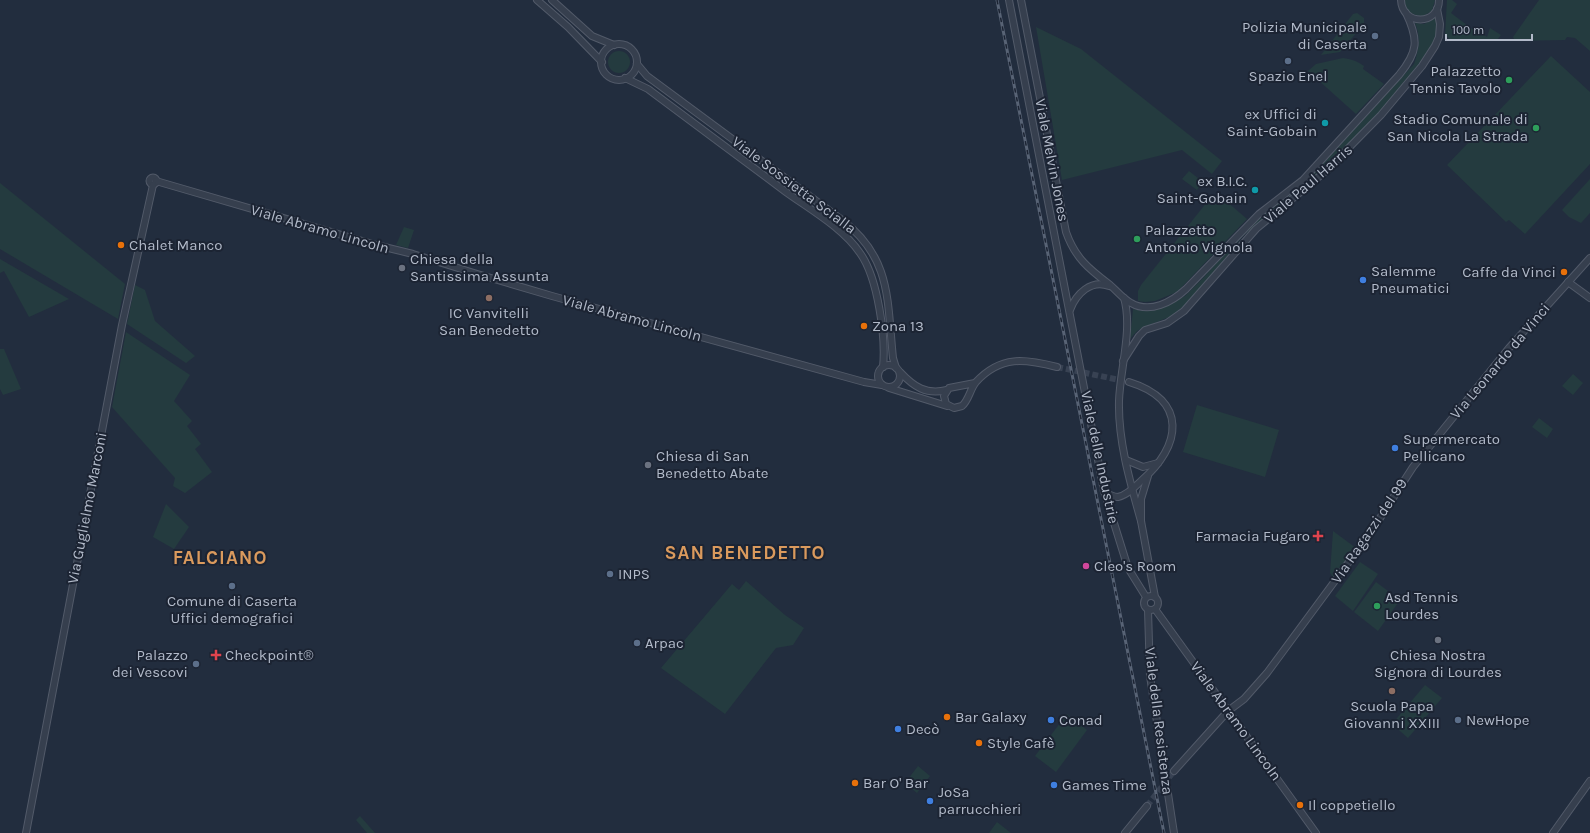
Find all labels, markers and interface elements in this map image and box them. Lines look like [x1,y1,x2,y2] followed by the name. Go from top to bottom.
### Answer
[1446,16,1532,42] scale bar
[1242,18,1367,53] place label: Polizia Municipale di Caserta
[1452,23,1484,37] text: 100 m
[1370,31,1380,41] marker: Polizia Municipale di Caserta
[1283,56,1293,66] marker: Spazio Enel
[1410,62,1501,97] place label: Palazzetto Tennis Tavolo
[1249,67,1327,85] place label: Spazio Enel
[1504,75,1514,85] marker: Palazzetto Tennis Tavolo
[1031,97,1073,223] street label: Viale Melvin Jones
[1227,105,1317,140] place label: ex Uffici di Saint-Gobain
[1387,110,1528,145] place label: Stadio Comunale di San Nicola La Strada
[1320,118,1330,128] marker: ex Uffici di Saint-Gobain
[1531,123,1541,133] marker: Stadio Comunale di San Nicola La Strada
[728,132,860,238] street label: Viale Sossietta Scialla
[1260,141,1356,227] street label: Viale Paul Harris
[1157,172,1247,207] place label: ex B.I.C. Saint-Gobain
[1250,185,1260,195] marker: ex B.I.C. Saint-Gobain
[249,201,391,257] street label: Viale Abramo Lincoln
[1145,221,1253,256] place label: Palazzetto Antonio Vignola
[1132,234,1142,244] marker: Palazzetto Antonio Vignola
[129,236,223,254] place label: Chalet Manco
[116,240,126,250] marker: Chalet Manco
[410,250,549,285] place label: Chiesa della Santissima Assunta
[1371,262,1450,297] place label: Salemme Pneumatici
[397,263,407,273] marker: Chiesa della Santissima Assunta
[1462,263,1556,281] place label: Caffe da Vinci
[1559,267,1569,277] marker: Caffe da Vinci
[1358,275,1368,285] marker: Salemme Pneumatici
[560,291,704,345] street label: Viale Abramo Lincoln
[484,293,494,303] marker: IC Vanvitelli San Benedetto
[1446,299,1554,423] street label: Via Leonardo da Vinci
[439,304,539,339] place label: IC Vanvitelli San Benedetto
[872,317,924,335] place label: Zona 13
[859,321,869,331] marker: Zona 13
[1077,389,1123,525] street label: Viale delle Industrie
[1403,430,1500,465] place label: Supermercato Pellicano
[63,431,111,585] street label: Via Guglielmo Marconi
[1390,443,1400,453] marker: Supermercato Pellicano
[656,447,769,482] place label: Chiesa di San Benedetto Abate
[643,460,653,470] marker: Chiesa di San Benedetto Abate
[1327,475,1411,587] street label: Via Ragazzi del 99
[1196,527,1310,545] place label: Farmacia Fugaro
[1313,531,1323,541] marker: Farmacia Fugaro
[664,542,826,564] district label: SAN BENEDETTO
[173,547,267,569] district label: FALCIANO
[1094,557,1176,575] place label: Cleo's Room
[1081,561,1091,571] marker: Cleo's Room
[618,565,650,583] place label: INPS
[605,569,615,579] marker: INPS
[227,581,237,591] marker: Comune di Caserta Uffici demografici
[1385,588,1459,623] place label: Asd Tennis Lourdes
[167,592,297,627] place label: Comune di Caserta Uffici demografici
[1372,601,1382,611] marker: Asd Tennis Lourdes
[645,634,684,652] place label: Arpac
[1433,635,1443,645] marker: Chiesa Nostra Signora di Lourdes
[632,638,642,648] marker: Arpac
[112,646,188,681] place label: Palazzo dei Vescovi
[225,646,314,664] place label: Checkpoint®
[1141,646,1177,796] street label: Viale della Resistenza
[1374,646,1502,681] place label: Chiesa Nostra Signora di Lourdes
[210,649,222,661] marker: Checkpoint®
[1187,658,1285,784] street label: Viale Abramo Lincoln
[191,659,201,669] marker: Palazzo dei Vescovi
[1387,686,1397,696] marker: Scuola Papa Giovanni XXIII
[1344,697,1440,732] place label: Scuola Papa Giovanni XXIII
[955,708,1027,726] place label: Bar Galaxy
[1059,711,1103,729] place label: Conad
[1466,711,1530,729] place label: NewHope
[942,712,952,722] marker: Bar Galaxy
[1046,715,1056,725] marker: Conad
[1453,715,1463,725] marker: NewHope
[906,720,940,738] place label: Decò
[893,724,903,734] marker: Decò
[987,734,1054,752] place label: Style Cafè
[974,738,984,748] marker: Style Cafè
[863,774,928,792] place label: Bar O' Bar
[1062,776,1147,794] place label: Games Time
[850,778,860,788] marker: Bar O' Bar
[1049,780,1059,790] marker: Games Time
[938,783,1022,818] place label: JoSa parrucchieri
[925,796,935,806] marker: JoSa parrucchieri
[1308,796,1396,814] place label: Il coppetiello
[1295,800,1305,810] marker: Il coppetiello

